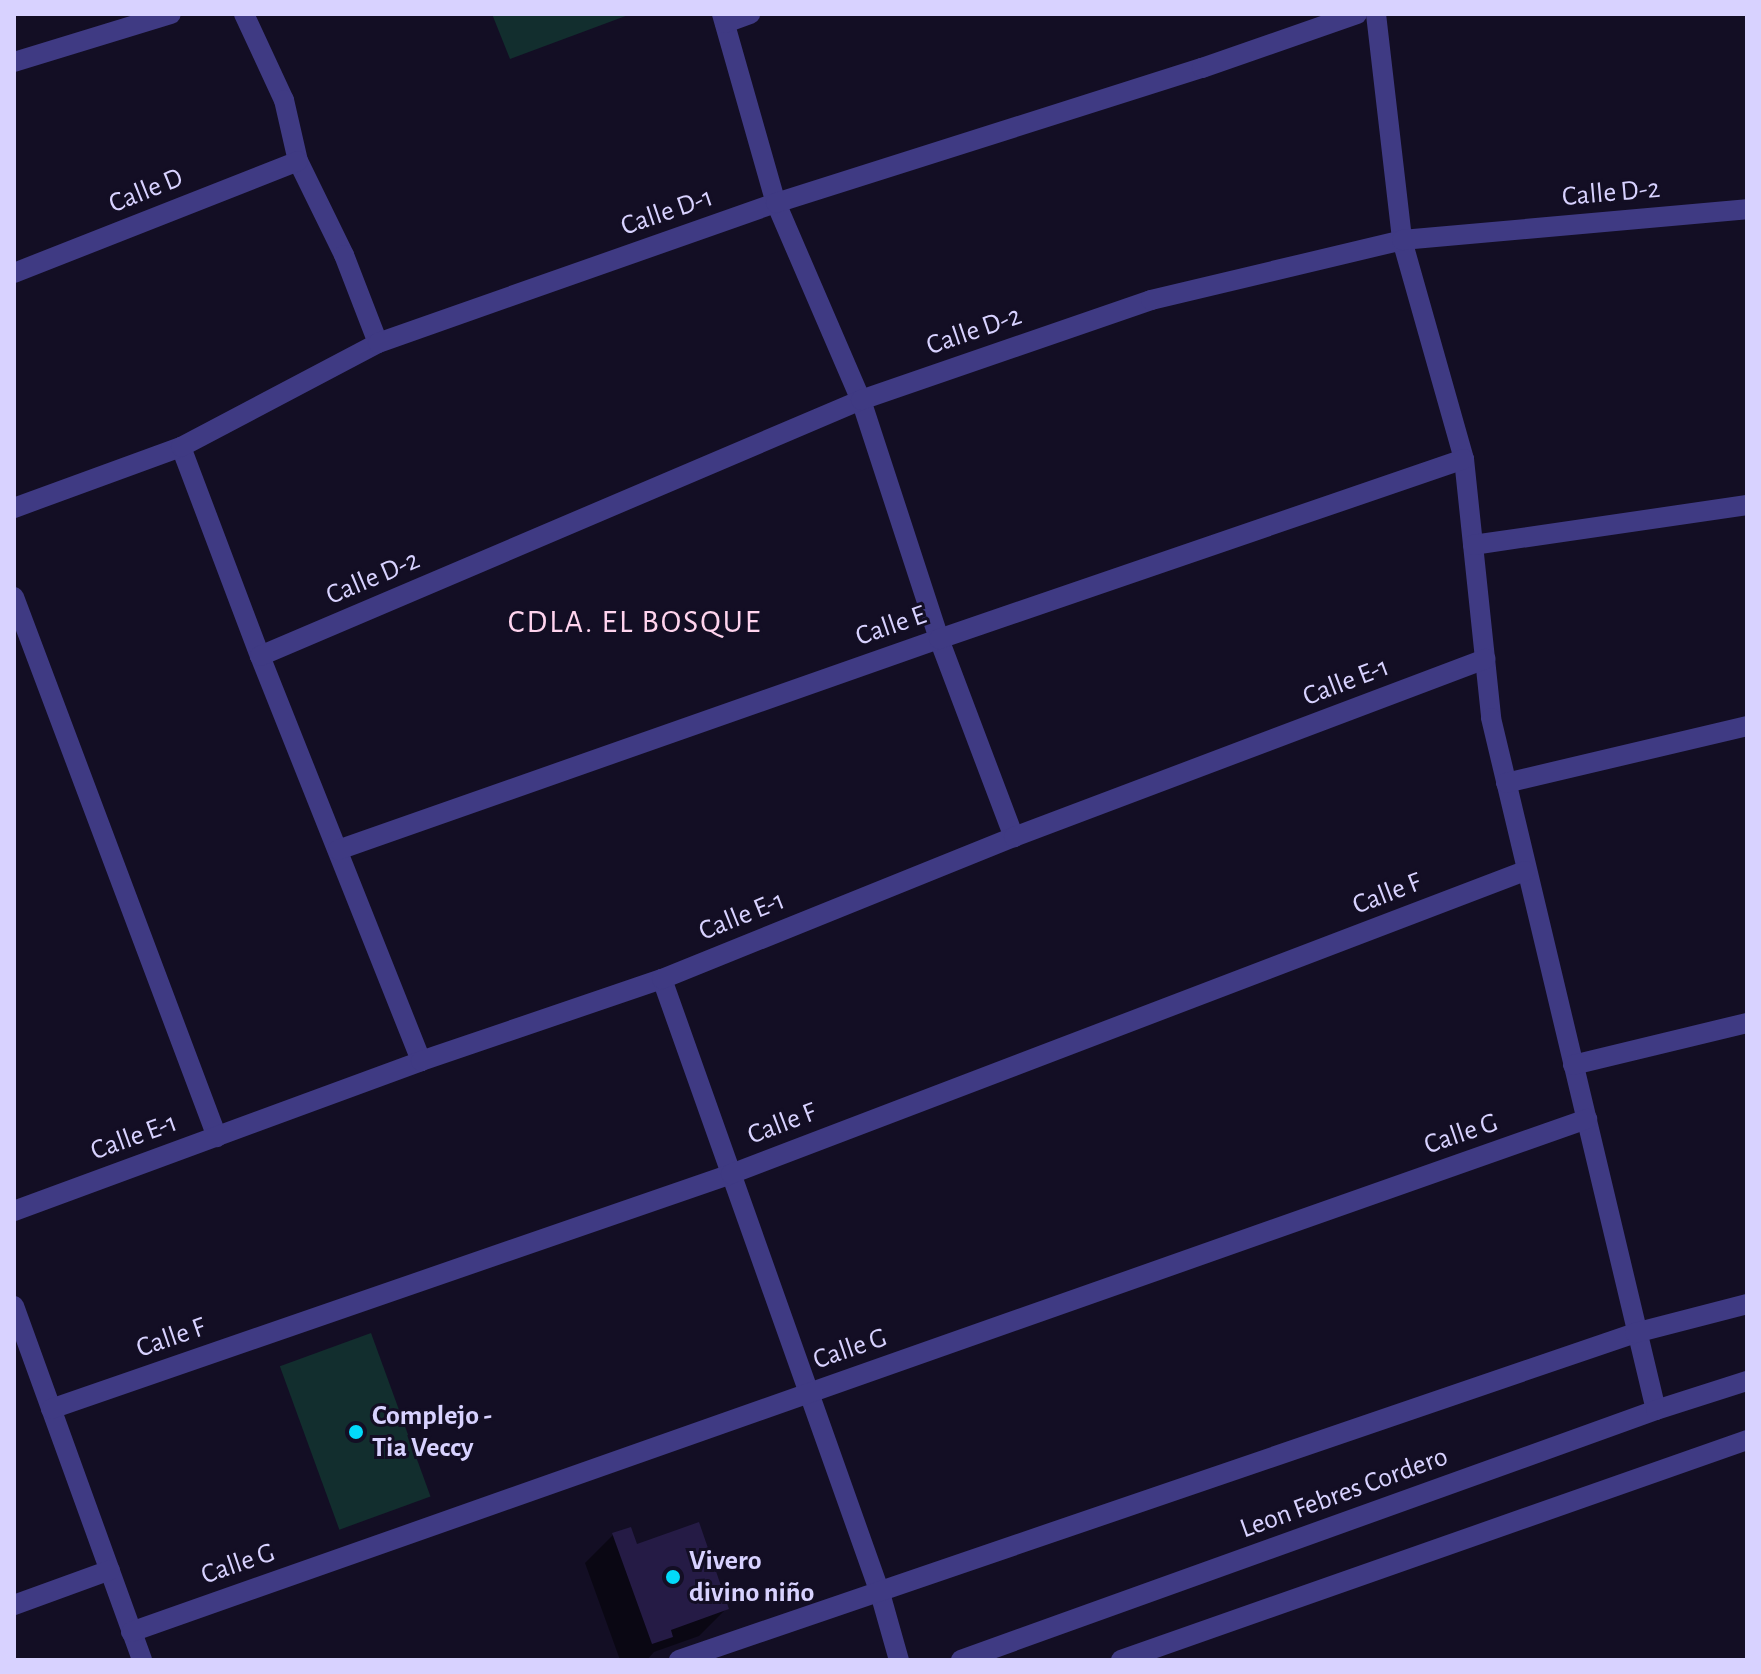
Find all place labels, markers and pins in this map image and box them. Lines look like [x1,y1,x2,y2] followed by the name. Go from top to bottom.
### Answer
[372,1399,492,1465] place label: Complejo - Tia Veccy
[347,1423,365,1441] marker: Complejo - Tia Veccy
[689,1544,814,1610] place label: Vivero divino niño
[664,1568,682,1586] marker: Vivero divino niño

